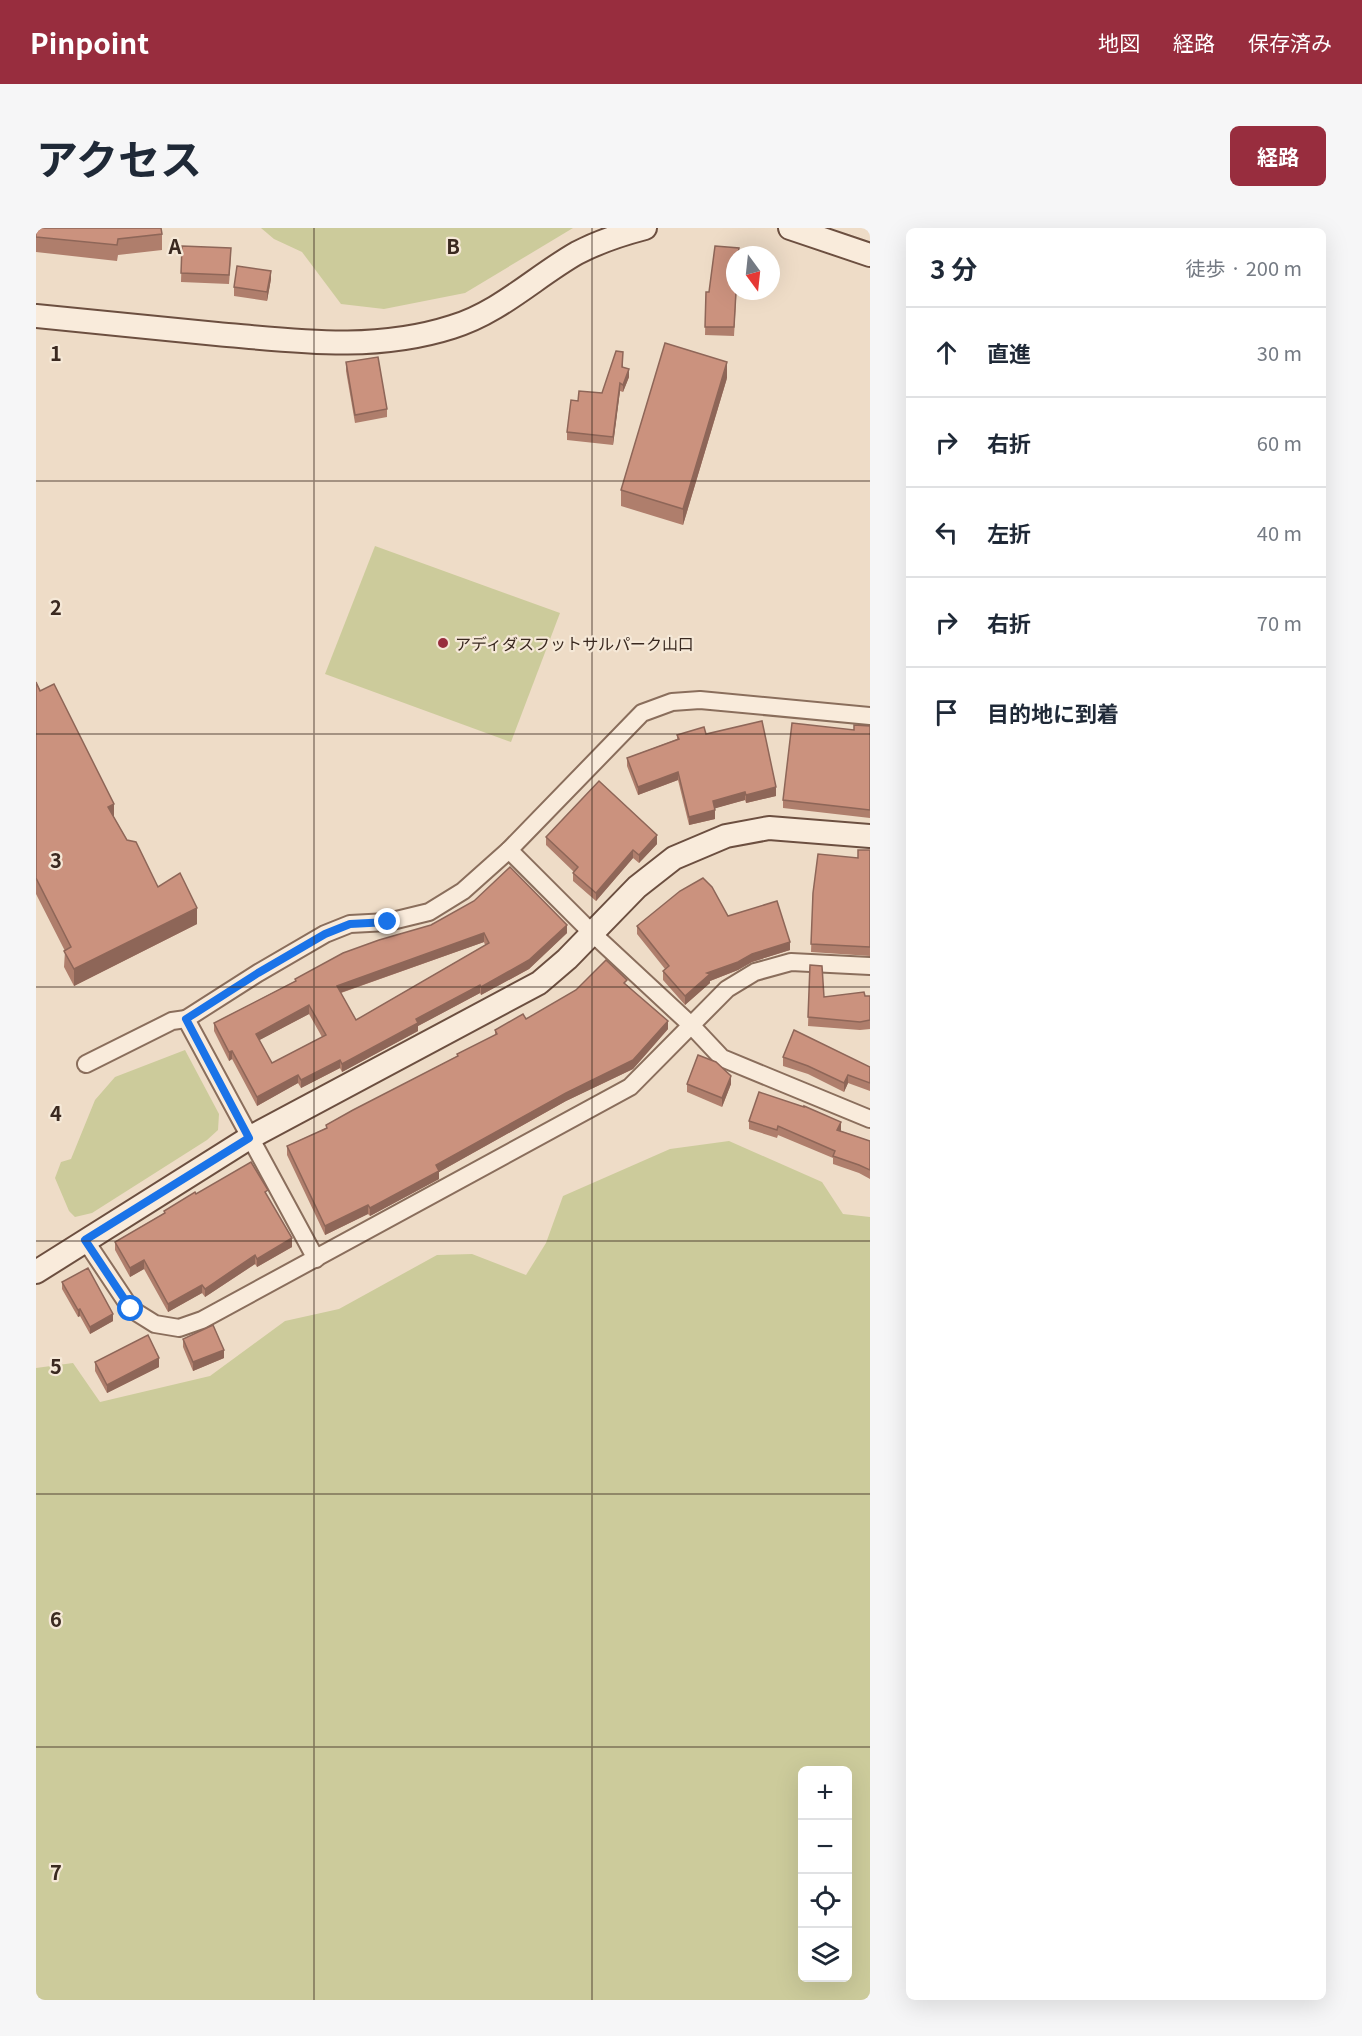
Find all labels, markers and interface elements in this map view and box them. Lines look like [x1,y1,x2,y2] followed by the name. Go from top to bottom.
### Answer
[30,22,149,62] text: Pinpoint
[1098,27,1140,57] text: 地図
[1173,27,1215,57] text: 経路
[1248,27,1332,57] text: 保存済み
[36,126,202,187] text: アクセス
[1230,126,1326,186] button: 経路
[168,231,182,260] text: A
[446,231,460,260] text: B
[726,246,780,300] north arrow
[930,249,977,286] text: 3 分
[1186,253,1302,282] text: 徒歩 · 200 m
[930,336,963,369] icon: ahead
[987,336,1031,368] text: 直進
[50,338,62,367] text: 1
[1257,338,1302,367] text: 30 m
[930,426,963,459] icon: right
[987,426,1031,458] text: 右折
[1257,428,1302,457] text: 60 m
[930,516,963,549] icon: left
[987,516,1031,548] text: 左折
[1257,518,1302,547] text: 40 m
[50,592,62,621] text: 2
[930,606,963,639] icon: right
[987,606,1031,638] text: 右折
[1257,608,1302,637] text: 70 m
[455,631,694,655] place label: アディダスフットサルパーク山口
[436,636,450,650] marker: アディダスフットサルパーク山口
[930,696,963,729] icon: arrive
[987,696,1119,728] text: 目的地に到着
[50,845,62,874] text: 3
[374,908,400,934] route end
[50,1098,62,1127] text: 4
[117,1295,143,1321] route start
[50,1351,62,1380] text: 5
[50,1604,62,1633] text: 6
[798,1766,852,1982] map controls
[798,1766,852,1820] button: +
[798,1820,852,1874] button: −
[50,1857,62,1886] text: 7
[798,1874,852,1928] button: locate
[798,1928,852,1982] button: layers

